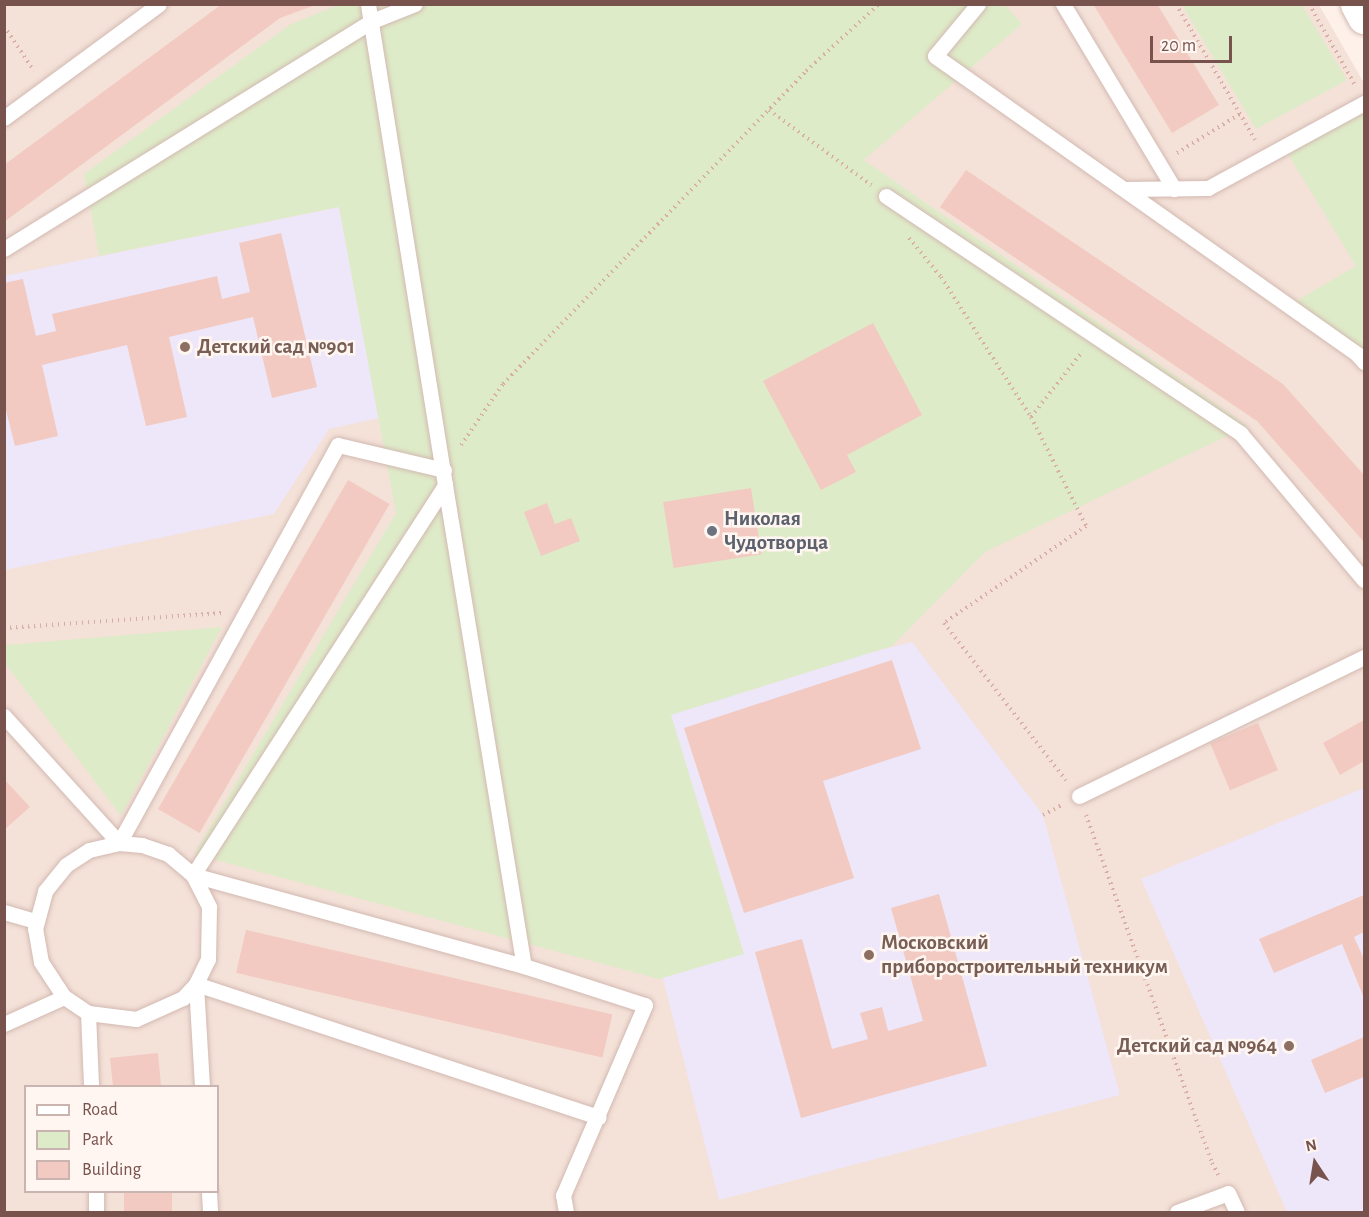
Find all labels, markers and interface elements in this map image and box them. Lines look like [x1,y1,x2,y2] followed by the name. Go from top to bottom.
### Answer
[1153,24,1236,62] scale bar
[1161,37,1196,55] text: 20 m
[197,334,355,360] place label: Детский сад №901
[178,340,192,354] marker: Детский сад №901
[724,506,828,556] place label: Николая Чудотворца
[705,524,719,538] marker: Николая Чудотворца
[881,930,1168,980] place label: Московский приборостроительный техникум
[862,948,876,962] marker: Московский приборостроительный техникум
[1117,1033,1277,1059] place label: Детский сад №964
[1282,1039,1296,1053] marker: Детский сад №964
[24,1085,219,1193] legend
[82,1101,118,1119] text: Road
[82,1131,113,1149] text: Park
[1285,1133,1345,1193] north arrow
[1304,1136,1318,1154] text: N
[82,1161,141,1179] text: Building

